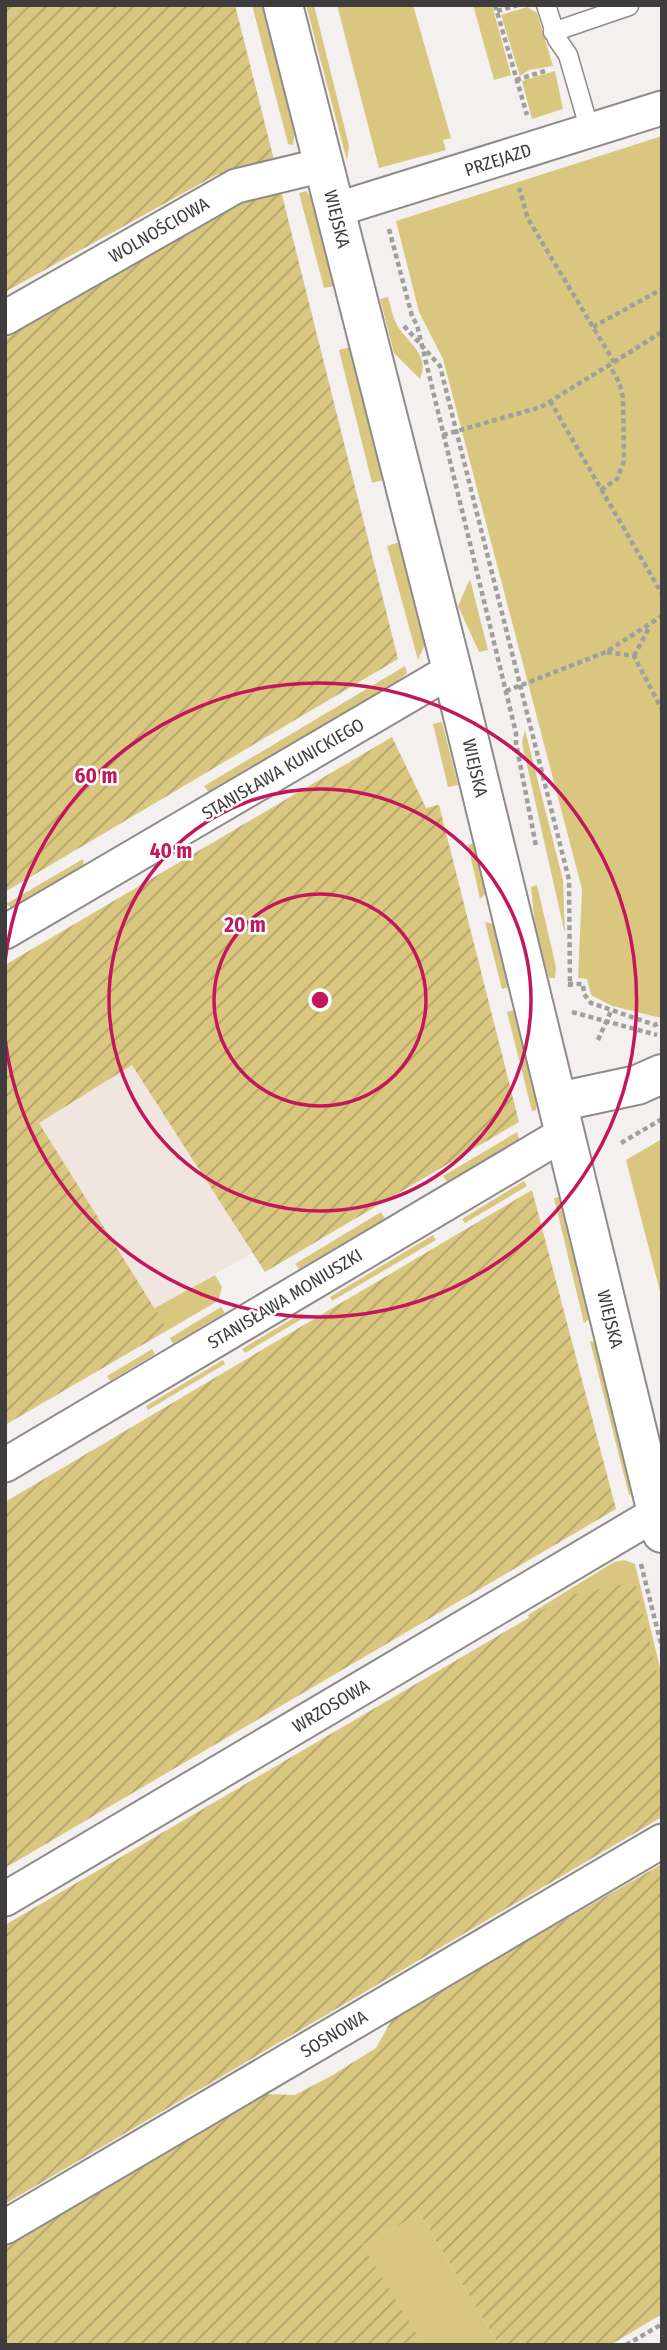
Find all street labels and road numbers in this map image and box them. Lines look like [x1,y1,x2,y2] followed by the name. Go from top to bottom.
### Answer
[462,139,534,181] street label: PRZEJAZD
[319,188,355,251] street label: WIEJSKA
[105,192,213,268] street label: WOLNOŚCIOWA
[198,714,368,824] street label: STANISŁAWA KUNICKIEGO
[458,737,493,800] street label: WIEJSKA
[204,1244,366,1354] street label: STANISŁAWA MONIUSZKI
[592,1288,628,1351] street label: WIEJSKA
[289,1674,374,1737] street label: WRZOSOWA
[296,2005,372,2063] street label: SOSNOWA

